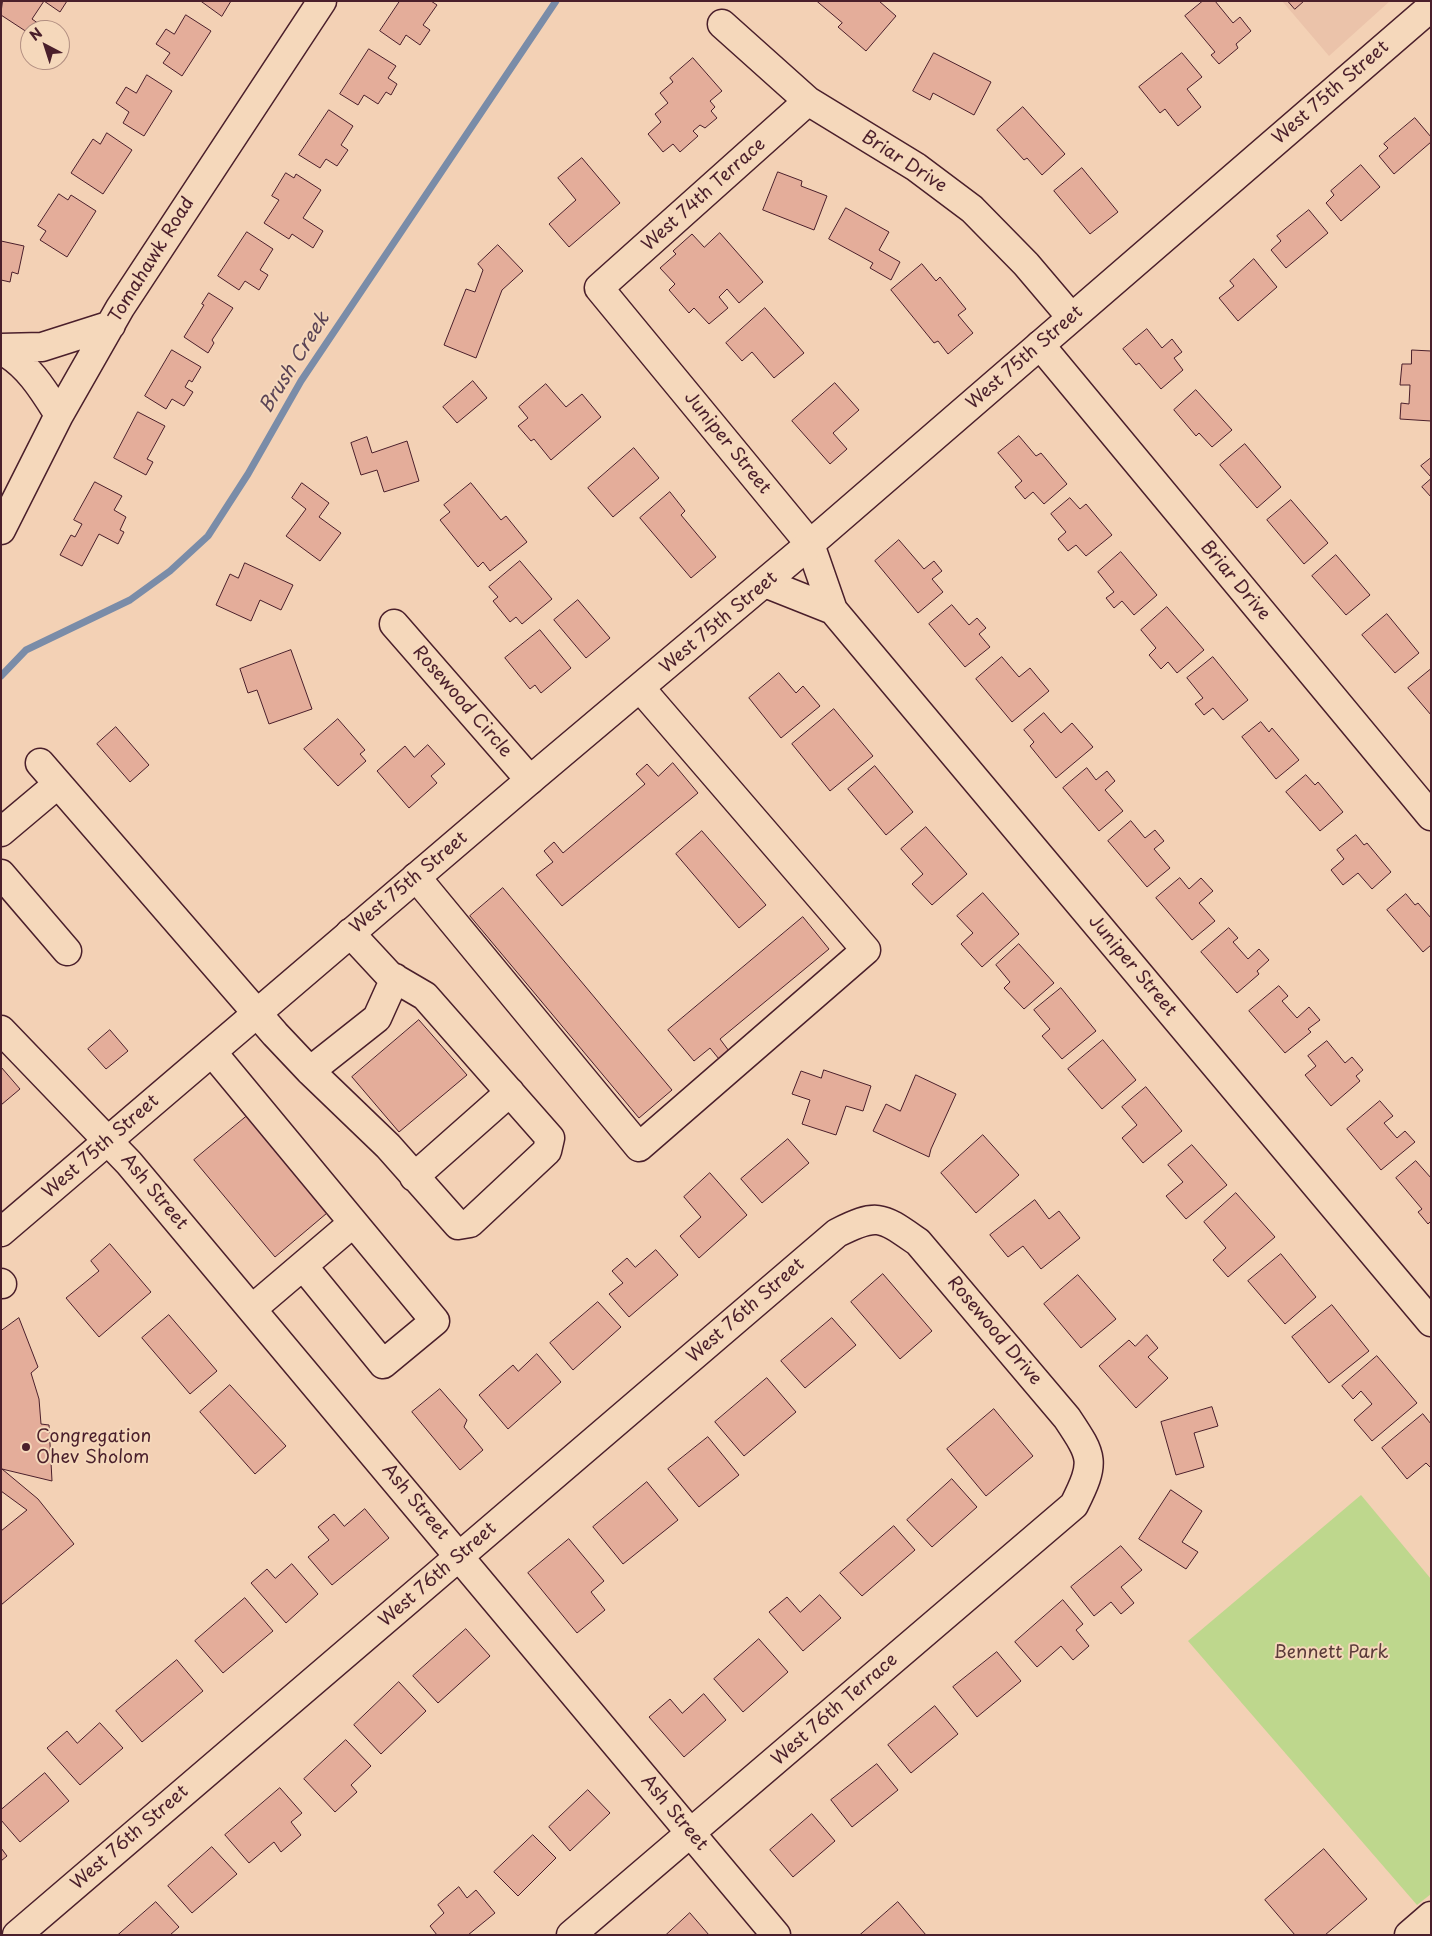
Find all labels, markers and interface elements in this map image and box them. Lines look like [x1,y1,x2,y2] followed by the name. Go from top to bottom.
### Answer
[20,20,70,70] north arrow
[25,22,47,46] text: N
[1268,37,1394,149] street label: West 75th Street
[857,126,951,198] street label: Briar Drive
[638,134,770,256] street label: West 74th Terrace
[105,193,199,327] street label: Tomahawk Road
[962,302,1088,414] street label: West 75th Street
[255,309,335,417] water label: Brush Creek
[679,387,775,499] street label: Juniper Street
[1195,537,1275,625] street label: Briar Drive
[656,567,782,679] street label: West 75th Street
[408,642,516,762] street label: Rosewood Circle
[346,827,472,939] street label: West 75th Street
[1083,911,1181,1021] street label: Juniper Street
[38,1091,164,1203] street label: West 75th Street
[116,1150,192,1234] street label: Ash Street
[683,1254,809,1368] street label: West 76th Street
[942,1272,1046,1390] street label: Rosewood Drive
[36,1426,151,1468] place label: Congregation Ohev Sholom
[20,1441,32,1453] marker: Congregation Ohev Sholom
[377,1460,453,1544] street label: Ash Street
[375,1518,501,1632] street label: West 76th Street
[1273,1642,1389,1664] park label: Bennett Park
[768,1649,902,1771] street label: West 76th Terrace
[636,1771,712,1855] street label: Ash Street
[67,1781,193,1895] street label: West 76th Street

